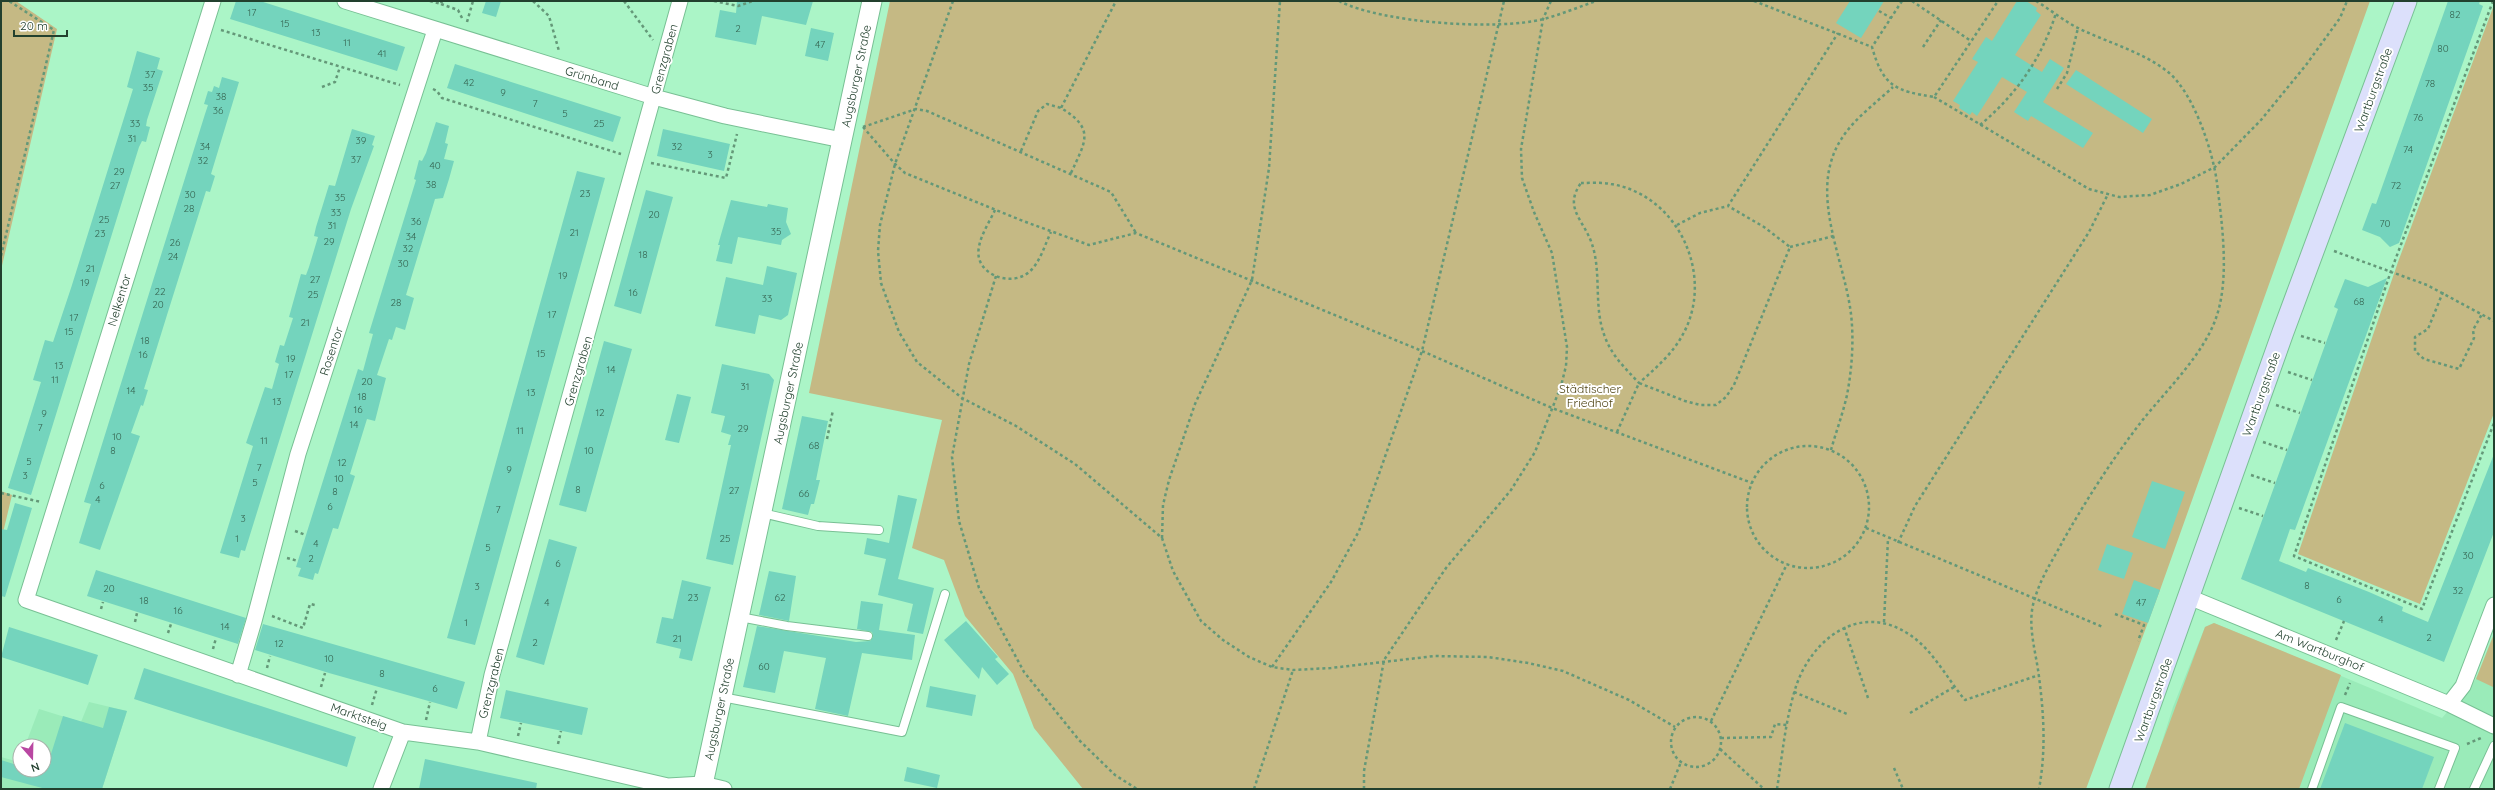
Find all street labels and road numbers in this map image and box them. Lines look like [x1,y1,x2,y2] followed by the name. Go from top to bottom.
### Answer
[647,22,681,96] street label: Grenzgraben
[838,23,874,129] street label: Augsburger Straße
[2351,45,2395,134] street label: Wartburgstraße
[563,63,621,93] street label: Grünband
[104,272,134,328] street label: Nelkentor
[316,324,346,377] street label: Rosentor
[561,334,595,408] street label: Grenzgraben
[770,340,806,446] street label: Augsburger Straße
[2239,349,2283,438] street label: Wartburgstraße
[2274,625,2367,675] street label: Am Wartburghof
[475,646,507,720] street label: Grenzgraben
[2131,655,2175,744] street label: Wartburgstraße
[701,656,737,762] street label: Augsburger Straße
[329,699,389,733] street label: Marktsteig

